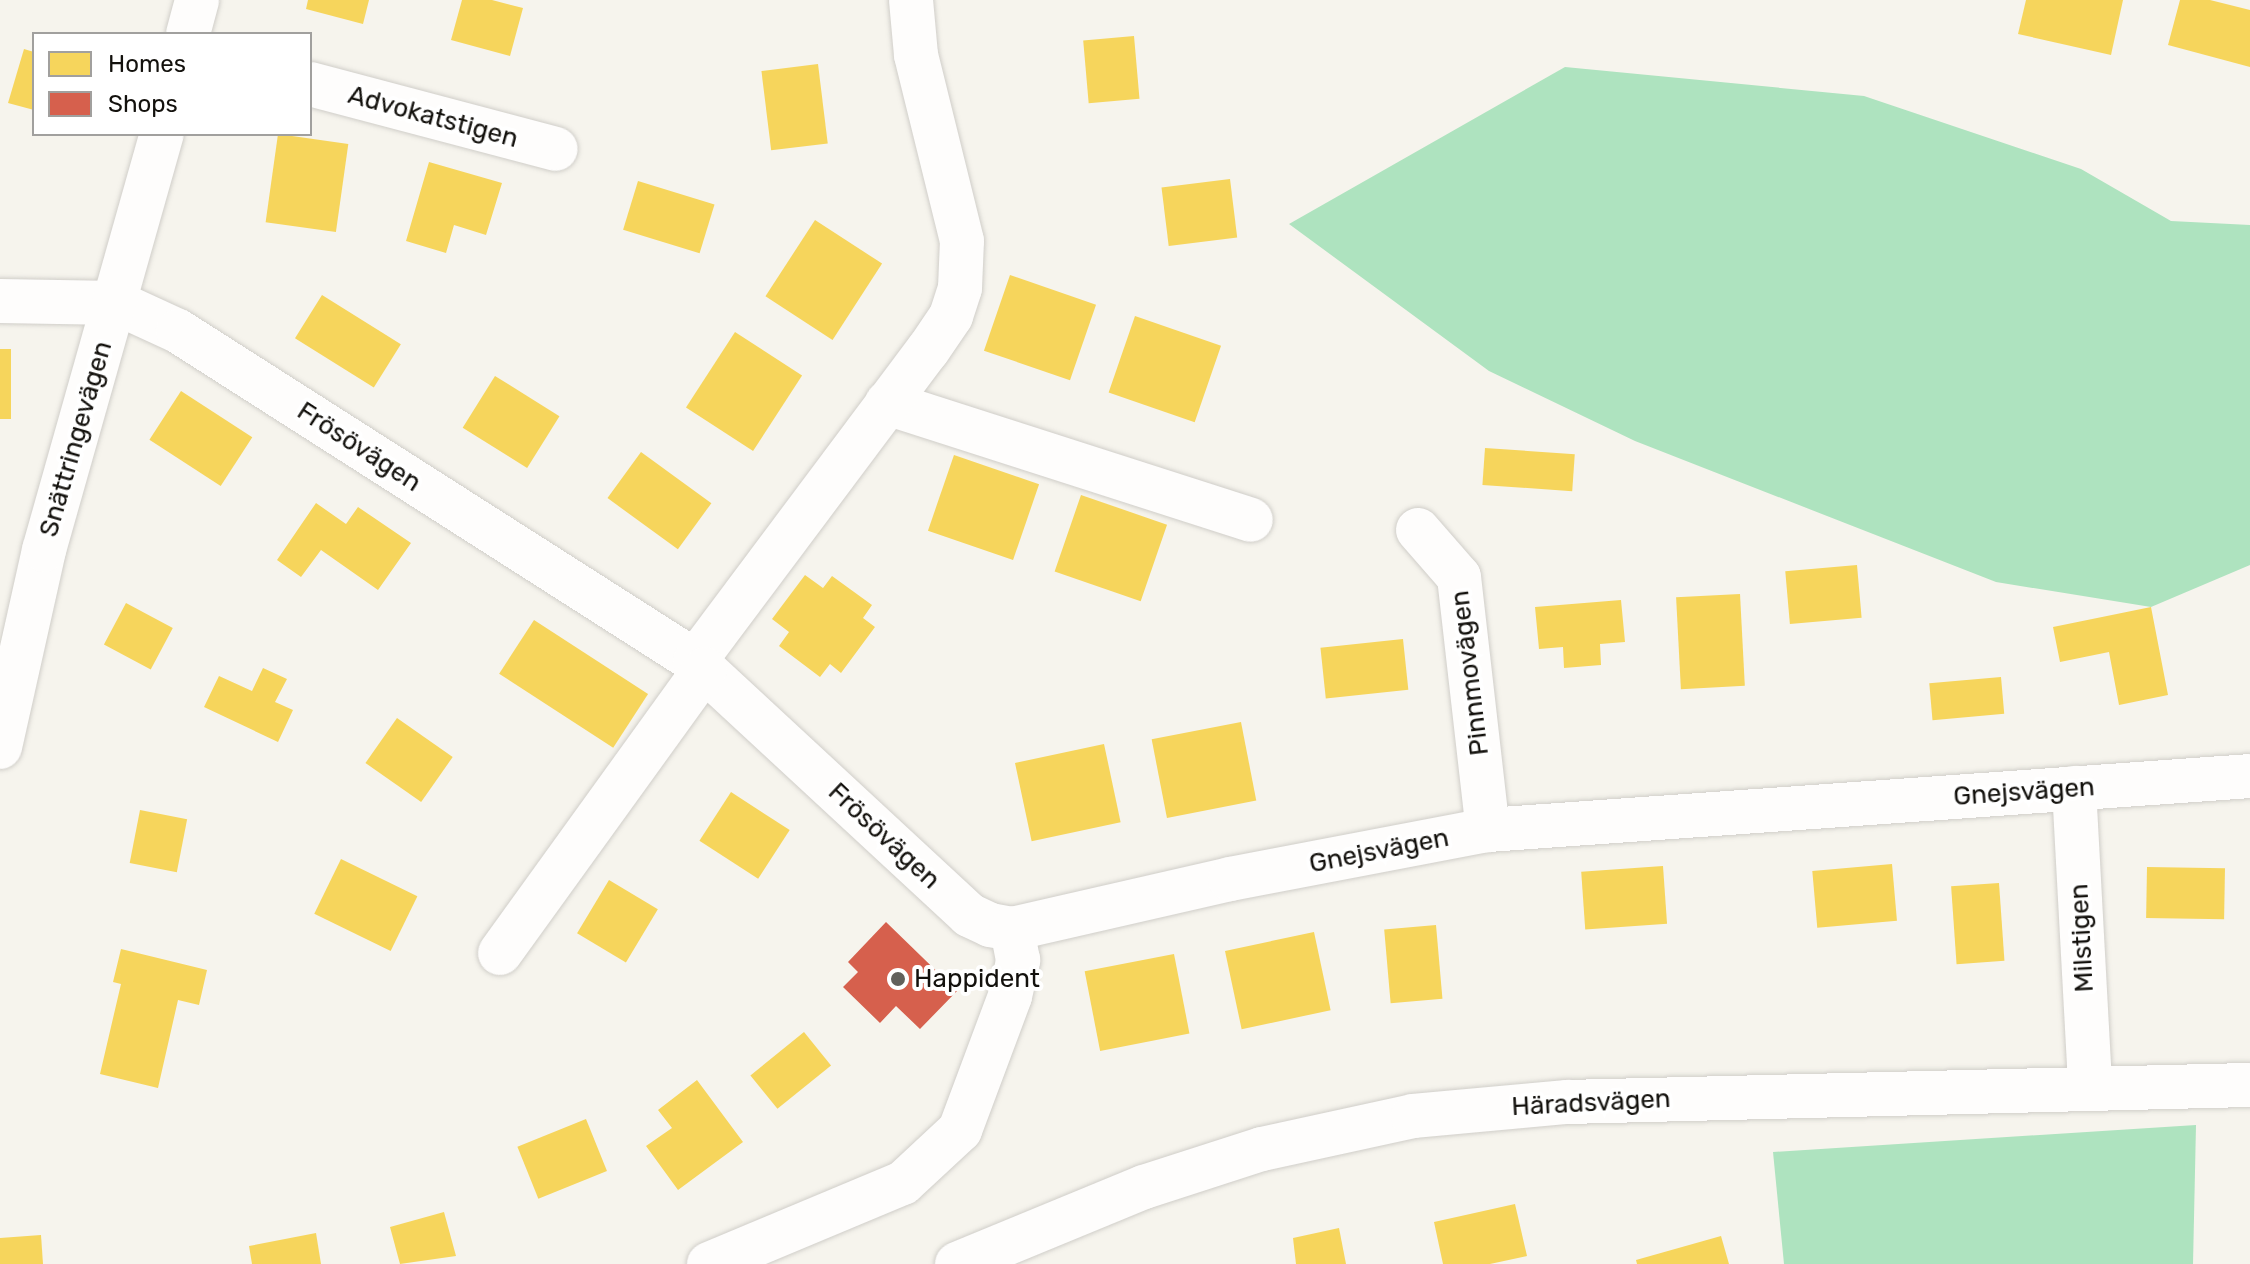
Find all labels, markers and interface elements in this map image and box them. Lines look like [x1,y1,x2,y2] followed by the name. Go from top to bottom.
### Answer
[32,32,312,136] legend
[108,50,186,78] text: Homes
[345,79,521,155] street label: Advokatstigen
[108,90,178,118] text: Shops
[33,338,119,540] street label: Snättringevägen
[291,395,427,499] street label: Frösövägen
[1444,589,1496,757] street label: Pinnmovägen
[1952,772,2096,812] street label: Gnejsvägen
[822,776,946,896] street label: Frösövägen
[1307,822,1451,880] street label: Gnejsvägen
[2064,883,2100,993] street label: Milstigen
[914,963,1040,995] place label: Happident
[889,970,907,988] marker: Happident
[1511,1083,1671,1123] street label: Häradsvägen

